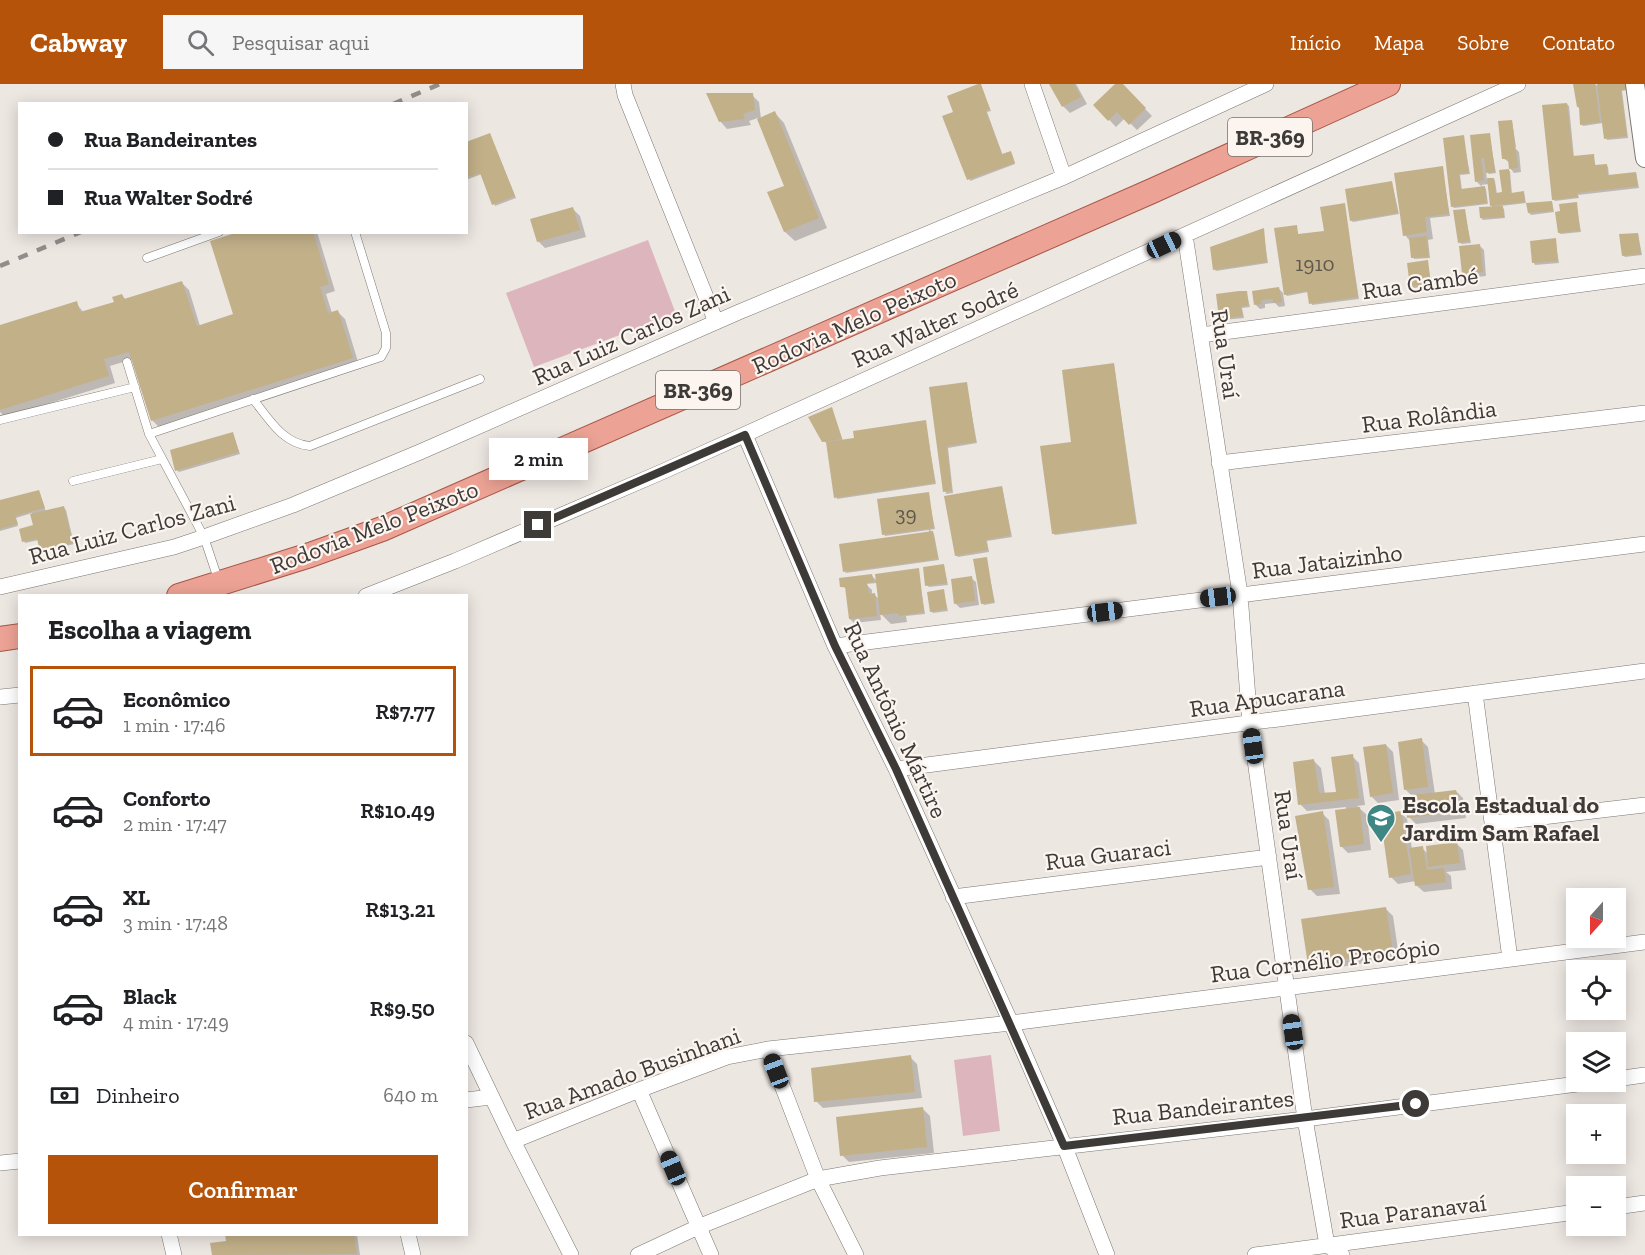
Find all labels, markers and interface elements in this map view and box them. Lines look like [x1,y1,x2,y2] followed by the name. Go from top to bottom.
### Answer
[163,15,583,69] search box
[30,26,127,59] text: Cabway
[184,26,217,59] icon: search
[232,29,370,56] text: Pesquisar aqui
[1290,30,1341,55] text: Início
[1374,30,1424,55] text: Mapa
[1457,30,1509,55] text: Sobre
[1542,30,1615,55] text: Contato
[1228,118,1312,156] road number: BR-369
[84,126,257,153] text: Rua Bandeirantes
[84,184,253,211] text: Rua Walter Sodré
[1144,229,1184,261] car
[1295,251,1335,276] house number: 1910
[1360,260,1480,306] street label: Rua Cambé
[747,264,961,380] street label: Rodovia Melo Peixoto
[847,274,1023,374] street label: Rua Walter Sodré
[528,278,734,391] street label: Rua Luiz Carlos Zani
[1205,307,1247,401] street label: Rua Uraí
[656,371,740,409] road number: BR-369
[1360,393,1498,439] street label: Rua Rolândia
[488,438,588,480] callout: 2 min
[514,447,563,471] text: 2 min
[266,474,482,580] street label: Rodovia Melo Peixoto
[26,487,239,571] street label: Rua Luiz Carlos Zani
[895,501,917,526] house number: 39
[524,511,551,538] route end
[1250,537,1404,585] street label: Rua Jataizinho
[1199,586,1237,608] car
[1086,601,1124,623] car
[48,614,251,646] text: Escolha a viagem
[838,617,954,823] street label: Rua Antônio Mártire
[1188,673,1347,723] street label: Rua Apucarana
[51,684,105,738] icon: car
[123,686,230,713] text: Econômico
[375,698,435,725] text: R$7.77
[123,713,226,737] text: 1 min · 17:46
[1242,727,1264,765] car
[51,783,105,837] icon: car
[123,785,211,812] text: Conforto
[1268,788,1310,882] street label: Rua Uraí
[1402,790,1600,847] place label: Escola Estadual do Jardim Sam Rafael
[360,797,435,824] text: R$10.49
[1365,802,1397,844] school or university icon: Escola Estadual do Jardim Sam Rafael
[123,812,227,836] text: 2 min · 17:47
[1043,832,1173,876] street label: Rua Guaraci
[51,882,105,936] icon: car
[123,884,150,911] text: XL
[1566,888,1626,948] north arrow
[1566,888,1626,1236] map controls
[365,896,435,923] text: R$13.21
[123,911,228,935] text: 3 min · 17:48
[1209,932,1441,988] street label: Rua Cornélio Procópio
[1566,960,1626,1020] button: locate
[51,981,105,1035] icon: car
[123,983,177,1010] text: Black
[370,995,435,1022] text: R$9.50
[123,1010,229,1034] text: 4 min · 17:49
[1282,1013,1304,1051] car
[520,1020,744,1126] street label: Rua Amado Businhani
[1566,1032,1626,1092] button: layers
[761,1051,791,1091] car
[48,1079,81,1112] icon: cash
[96,1082,180,1109] text: Dinheiro
[383,1083,438,1107] text: 640 m
[1111,1083,1295,1131] street label: Rua Bandeirantes
[1402,1090,1429,1117] route start
[1566,1104,1626,1164] button: +
[658,1148,688,1188] car
[48,1155,438,1224] button: Confirmar
[1566,1176,1626,1236] button: −
[1338,1188,1488,1234] street label: Rua Paranavaí

